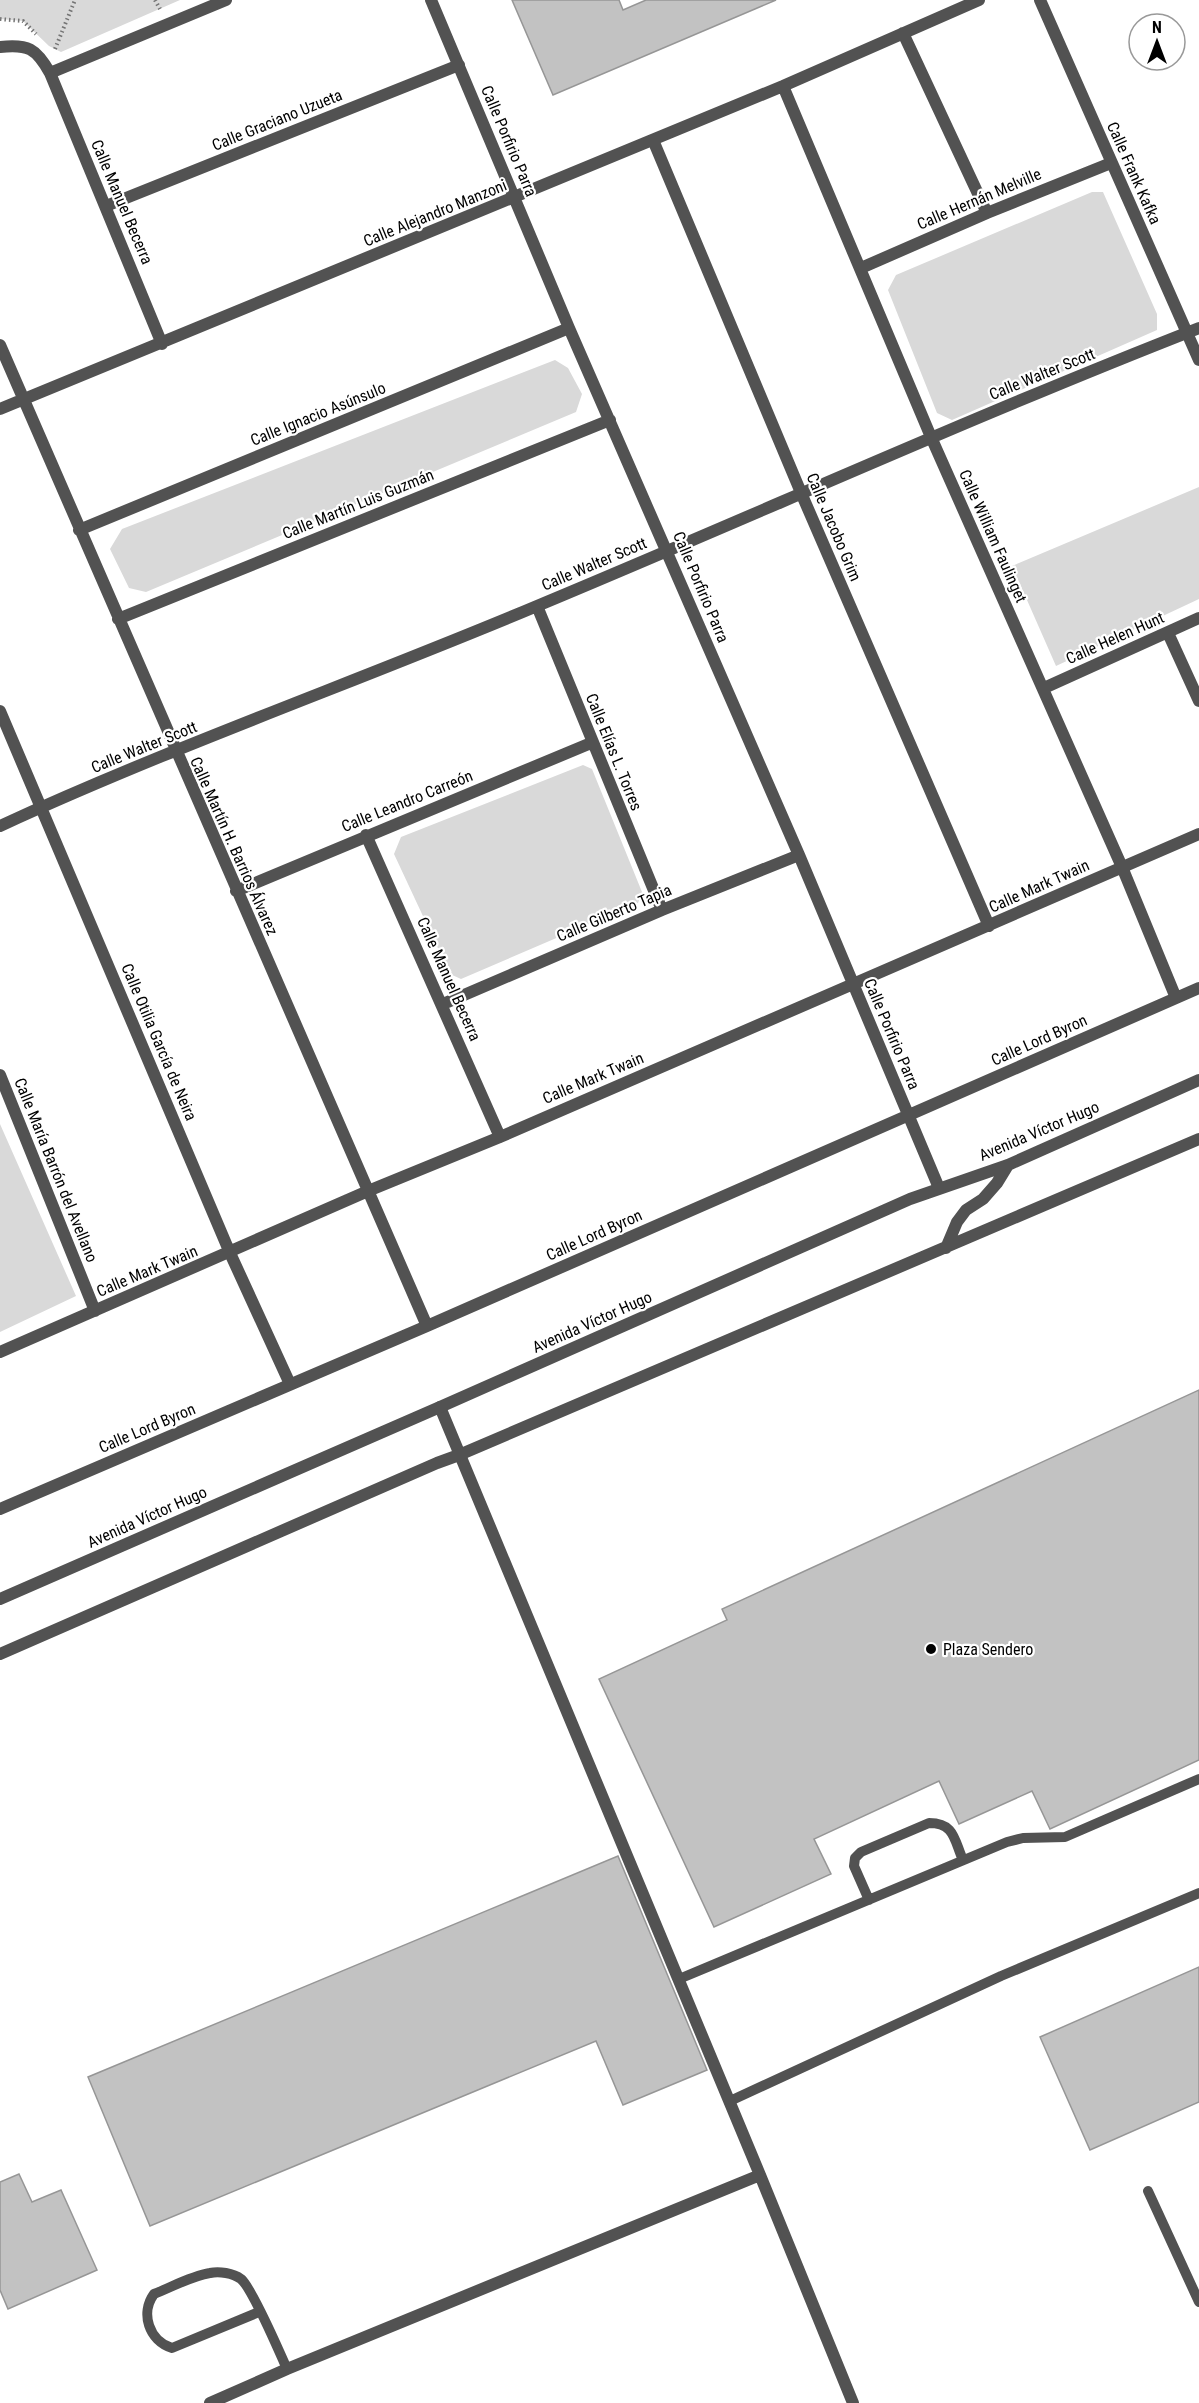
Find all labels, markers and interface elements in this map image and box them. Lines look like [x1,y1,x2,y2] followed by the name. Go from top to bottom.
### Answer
[1127,12,1187,72] north arrow
[1152,18,1162,37] text: N
[477,83,541,199] street label: Calle Porfirio Parra
[209,85,345,155] street label: Calle Graciano Uzueta
[1103,119,1165,227] street label: Calle Frank Kafka
[87,137,157,267] street label: Calle Manuel Becerra
[914,164,1044,234] street label: Calle Hernán Melville
[361,176,509,250] street label: Calle Alejandro Manzoni
[986,344,1098,404] street label: Calle Walter Scott
[248,378,388,450] street label: Calle Ignacio Asúnsulo
[280,465,436,543] street label: Calle Martín Luis Guzmán
[955,467,1031,606] street label: Calle William Faulinget
[803,470,865,584] street label: Calle Jacobo Grim
[669,529,733,645] street label: Calle Porfirio Parra
[539,533,650,595] street label: Calle Walter Scott
[1063,608,1167,668] street label: Calle Helen Hunt
[582,691,646,813] street label: Calle Elías L. Torres
[88,717,200,777] street label: Calle Walter Scott
[186,754,282,938] street label: Calle Martín H. Barrios Álvarez
[339,766,475,836] street label: Calle Leandro Carreón
[986,855,1092,917] street label: Calle Mark Twain
[554,880,674,946] street label: Calle Gilberto Tapia
[413,914,485,1044] street label: Calle Manuel Becerra
[117,961,201,1123] street label: Calle Otilia García de Neira
[860,976,924,1092] street label: Calle Porfirio Parra
[988,1010,1090,1070] street label: Calle Lord Byron
[540,1048,646,1108] street label: Calle Mark Twain
[10,1075,102,1265] street label: Calle María Barrón del Avellano
[976,1097,1102,1165] street label: Avenida Víctor Hugo
[543,1205,645,1265] street label: Calle Lord Byron
[94,1241,200,1301] street label: Calle Mark Twain
[529,1287,655,1357] street label: Avenida Víctor Hugo
[96,1399,198,1457] street label: Calle Lord Byron
[84,1482,210,1552] street label: Avenida Víctor Hugo
[943,1640,1033,1659] place label: Plaza Sendero
[924,1642,938,1656] marker: Plaza Sendero

